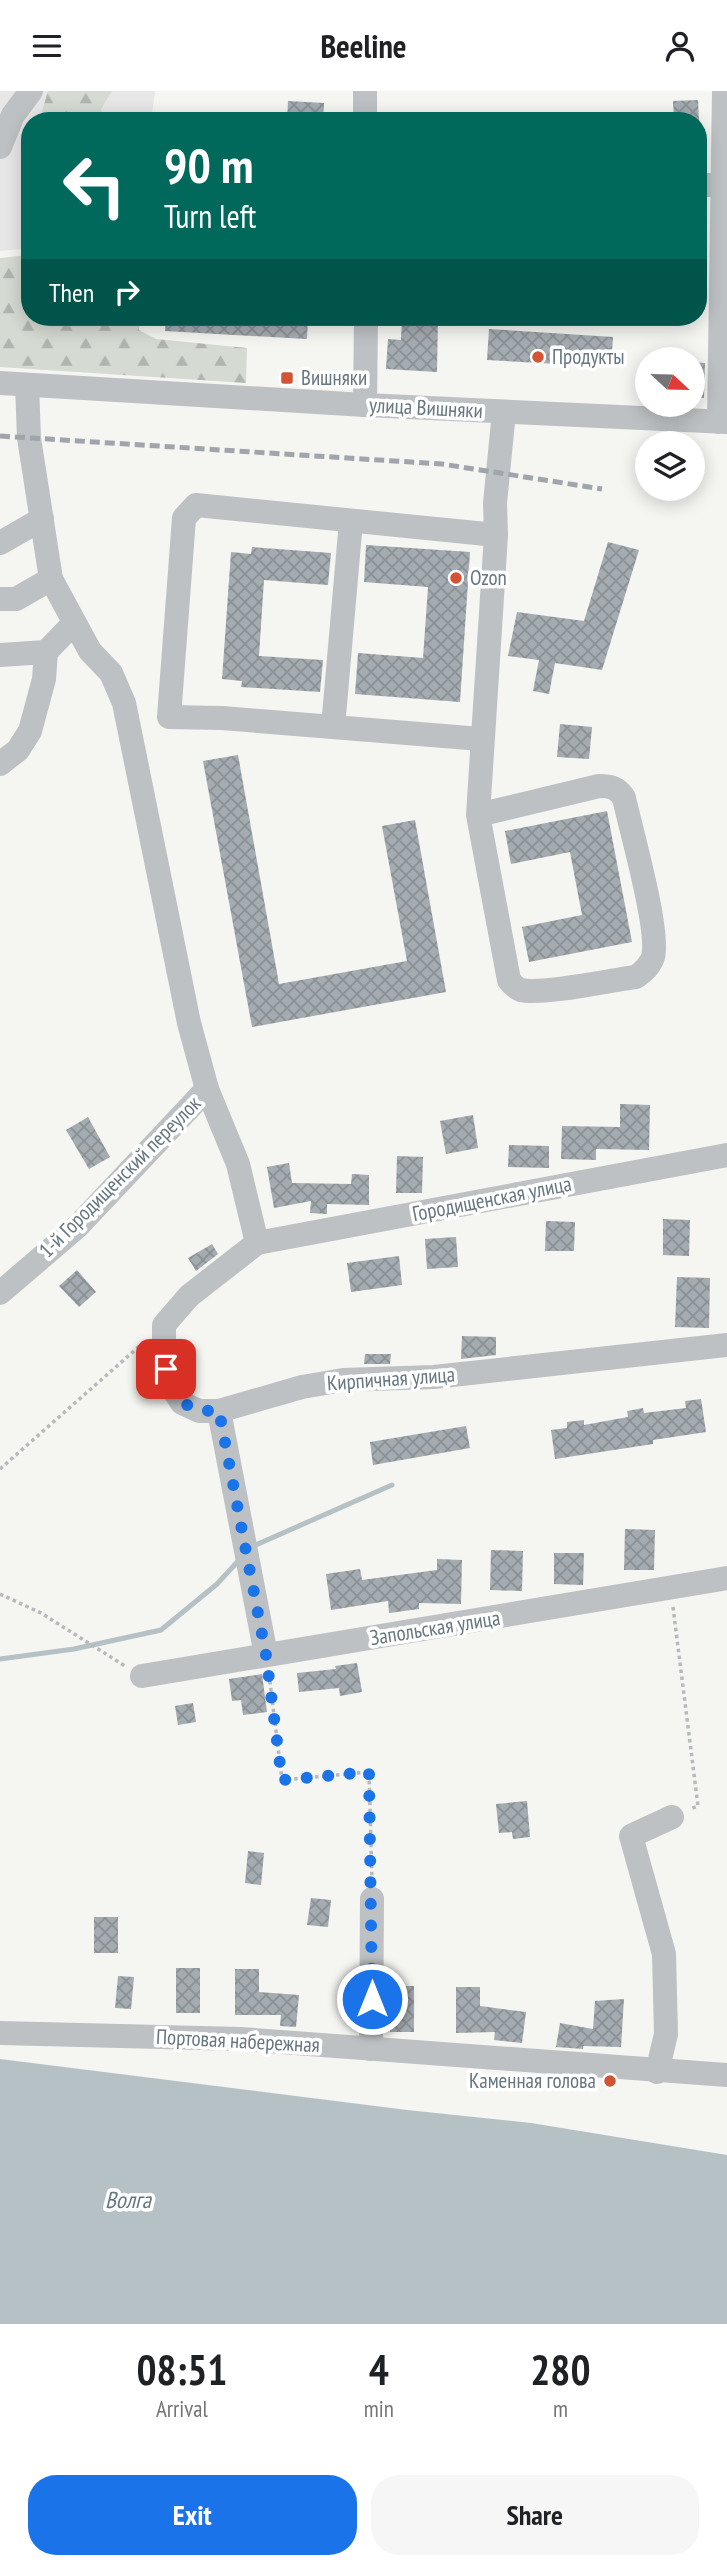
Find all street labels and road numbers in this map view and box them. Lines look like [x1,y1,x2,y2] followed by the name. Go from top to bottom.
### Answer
[369,391,484,424] street label: улица Вишняки
[33,1090,206,1263] street label: 1-й Городищенский переулок
[410,1170,574,1227] street label: Городищенская улица
[326,1361,456,1396] street label: Кирпичная улица
[368,1604,502,1651] street label: Запольская улица
[155,2023,321,2058] street label: Портовая набережная

